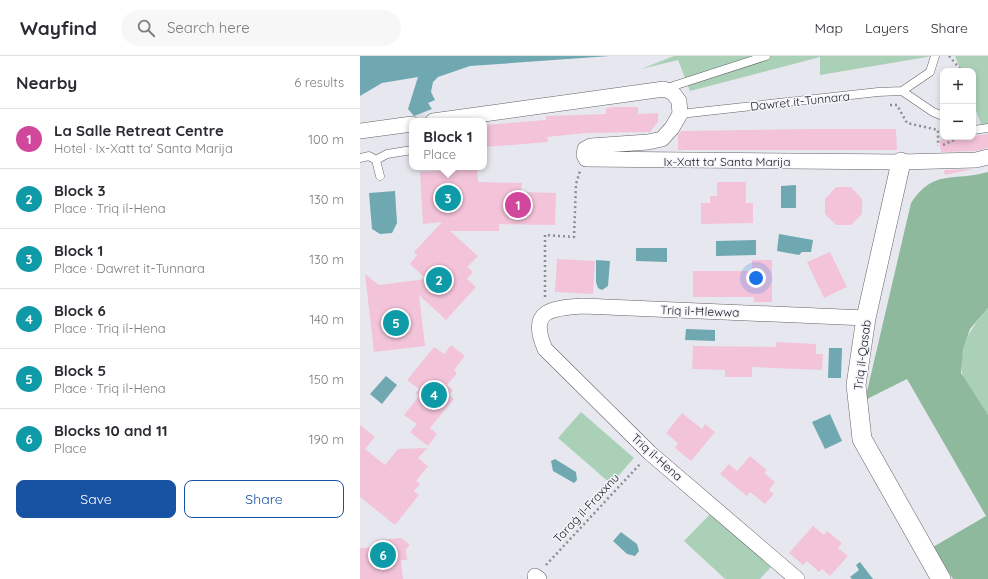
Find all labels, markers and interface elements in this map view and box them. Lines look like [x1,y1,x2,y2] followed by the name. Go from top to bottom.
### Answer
[121,10,401,46] search box
[20,16,97,40] text: Wayfind
[135,17,157,39] icon: search
[167,18,250,37] text: Search here
[814,19,843,37] text: Map
[865,19,909,37] text: Layers
[931,19,968,37] text: Share
[940,68,976,140] map controls
[940,68,976,104] button: +
[16,72,77,93] text: Nearby
[294,74,344,90] text: 6 results
[749,88,851,114] street label: Dawret it-Tunnara
[940,104,976,140] button: −
[409,118,487,170] popup
[54,121,224,140] text: La Salle Retreat Centre
[423,127,473,146] text: Block 1
[26,131,32,147] text: 1
[308,131,344,147] text: 100 m
[54,140,233,156] text: Hotel · Ix-Xatt ta' Santa Marija
[423,146,456,162] text: Place
[664,154,790,169] street label: Ix-Xatt ta' Santa Marija
[54,181,106,200] text: Block 3
[435,183,461,213] pin: 3
[505,190,531,220] pin: 1
[25,191,33,207] text: 2
[309,191,344,207] text: 130 m
[54,200,166,216] text: Place · Triq il-Hena
[54,241,103,260] text: Block 1
[26,251,32,267] text: 3
[309,251,344,267] text: 130 m
[54,260,205,276] text: Place · Dawret it-Tunnara
[426,265,452,295] pin: 2
[746,268,766,288] your location
[54,301,106,320] text: Block 6
[660,302,740,320] street label: Triq il-Ħlewwa
[383,308,409,338] pin: 5
[25,311,33,327] text: 4
[309,311,344,327] text: 140 m
[850,319,874,391] street label: Triq il-Qasab
[54,320,166,336] text: Place · Triq il-Hena
[54,361,106,380] text: Block 5
[25,371,33,387] text: 5
[309,371,344,387] text: 150 m
[54,380,166,396] text: Place · Triq il-Hena
[421,380,447,410] pin: 4
[54,421,168,440] text: Blocks 10 and 11
[628,430,686,484] street label: Triq il-Hena
[25,431,33,447] text: 6
[309,431,344,447] text: 190 m
[54,440,87,456] text: Place
[550,470,622,546] street label: Taraġ il-Fraxxnu
[16,480,176,518] button: Save
[184,480,344,518] button: Share
[370,540,396,570] pin: 6

